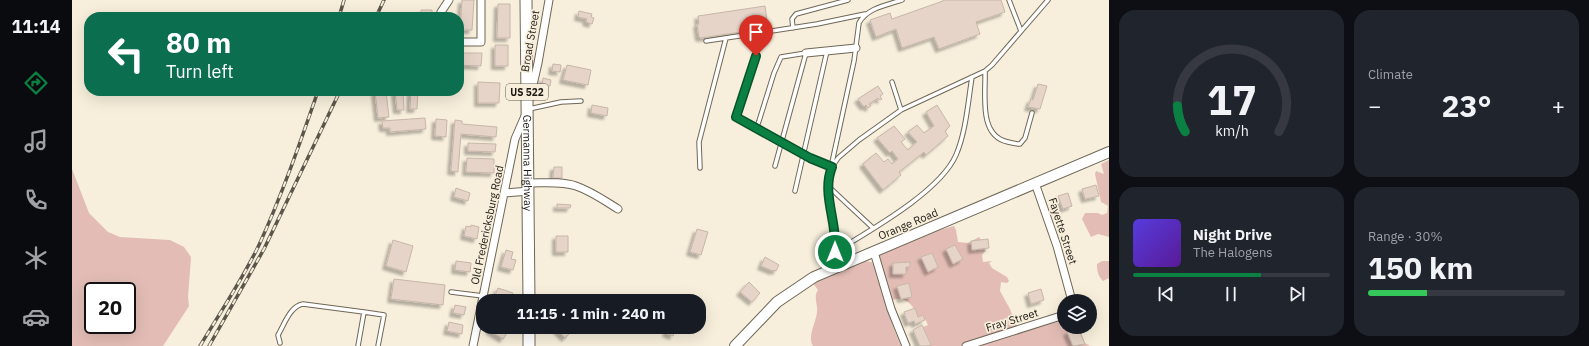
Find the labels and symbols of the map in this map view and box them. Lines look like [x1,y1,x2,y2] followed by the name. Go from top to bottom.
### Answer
[518,9,542,73] street label: Broad Street
[739,15,773,56] pin
[506,84,548,100] road number: US 522
[520,115,535,212] street label: Germanna Highway
[468,164,506,286] street label: Old Fredericksburg Road
[1046,196,1080,266] street label: Fayette Street
[876,205,940,243] street label: Orange Road
[814,231,856,273] position arrow
[84,282,136,334] speed limit sign: 20
[984,305,1040,335] street label: Fray Street

